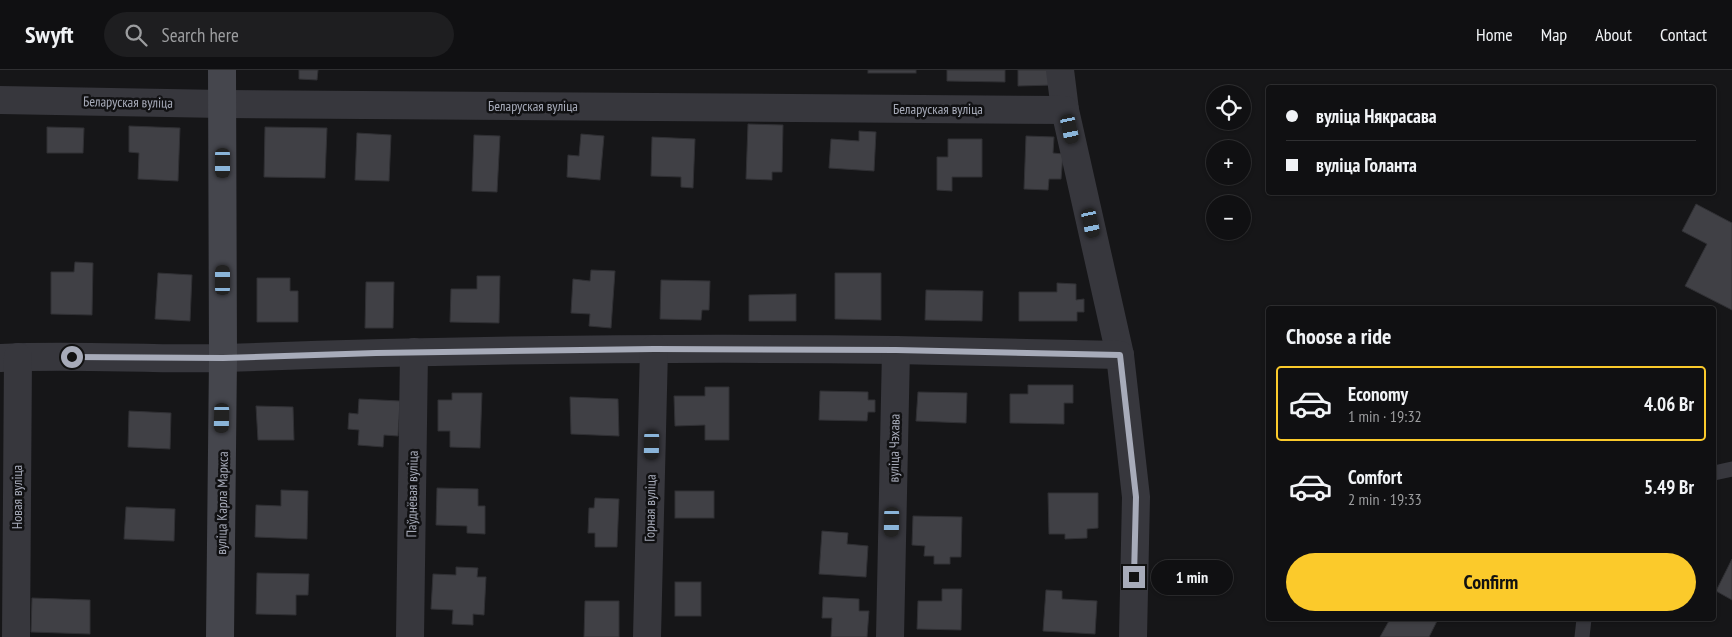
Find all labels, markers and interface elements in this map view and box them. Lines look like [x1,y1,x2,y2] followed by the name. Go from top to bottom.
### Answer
[104,12,454,57] search box
[25,19,74,50] text: Swyft
[122,21,150,49] icon: search
[162,23,239,47] text: Search here
[1476,23,1513,46] text: Home
[1541,23,1567,46] text: Map
[1595,23,1632,46] text: About
[1660,23,1707,46] text: Contact
[1206,85,1251,240] map controls
[1206,85,1251,130] button: locate
[83,92,173,112] street label: Беларуская вуліца
[488,97,578,115] street label: Беларуская вуліца
[893,100,983,118] street label: Беларуская вуліца
[1316,104,1437,128] text: вуліца Някрасава
[1059,113,1080,145] car
[1206,140,1251,185] button: +
[215,148,230,178] car
[1316,153,1417,177] text: вуліца Голанта
[1206,195,1251,240] button: −
[1080,207,1101,239] car
[215,265,230,295] car
[1286,322,1391,350] text: Choose a ride
[61,346,83,368] route start
[1288,381,1333,426] icon: car
[1348,382,1408,406] text: Economy
[1644,392,1694,416] text: 4.06 Br
[214,403,229,433] car
[1348,406,1422,426] text: 1 min · 19:32
[884,414,904,482] street label: вуліца Чэхава
[644,430,659,460] car
[402,450,422,538] street label: Паўднёвая вуліца
[212,451,232,555] street label: вуліца Карла Маркса
[1288,464,1333,509] icon: car
[8,465,26,529] street label: Новая вуліца
[1348,465,1402,489] text: Comfort
[640,474,660,542] street label: Горная вуліца
[1644,475,1694,499] text: 5.49 Br
[1348,489,1422,509] text: 2 min · 19:33
[884,507,899,537] car
[1286,553,1696,611] button: Confirm
[1152,560,1234,594] callout: 1 min
[1123,566,1145,588] route end
[1176,567,1208,587] text: 1 min

